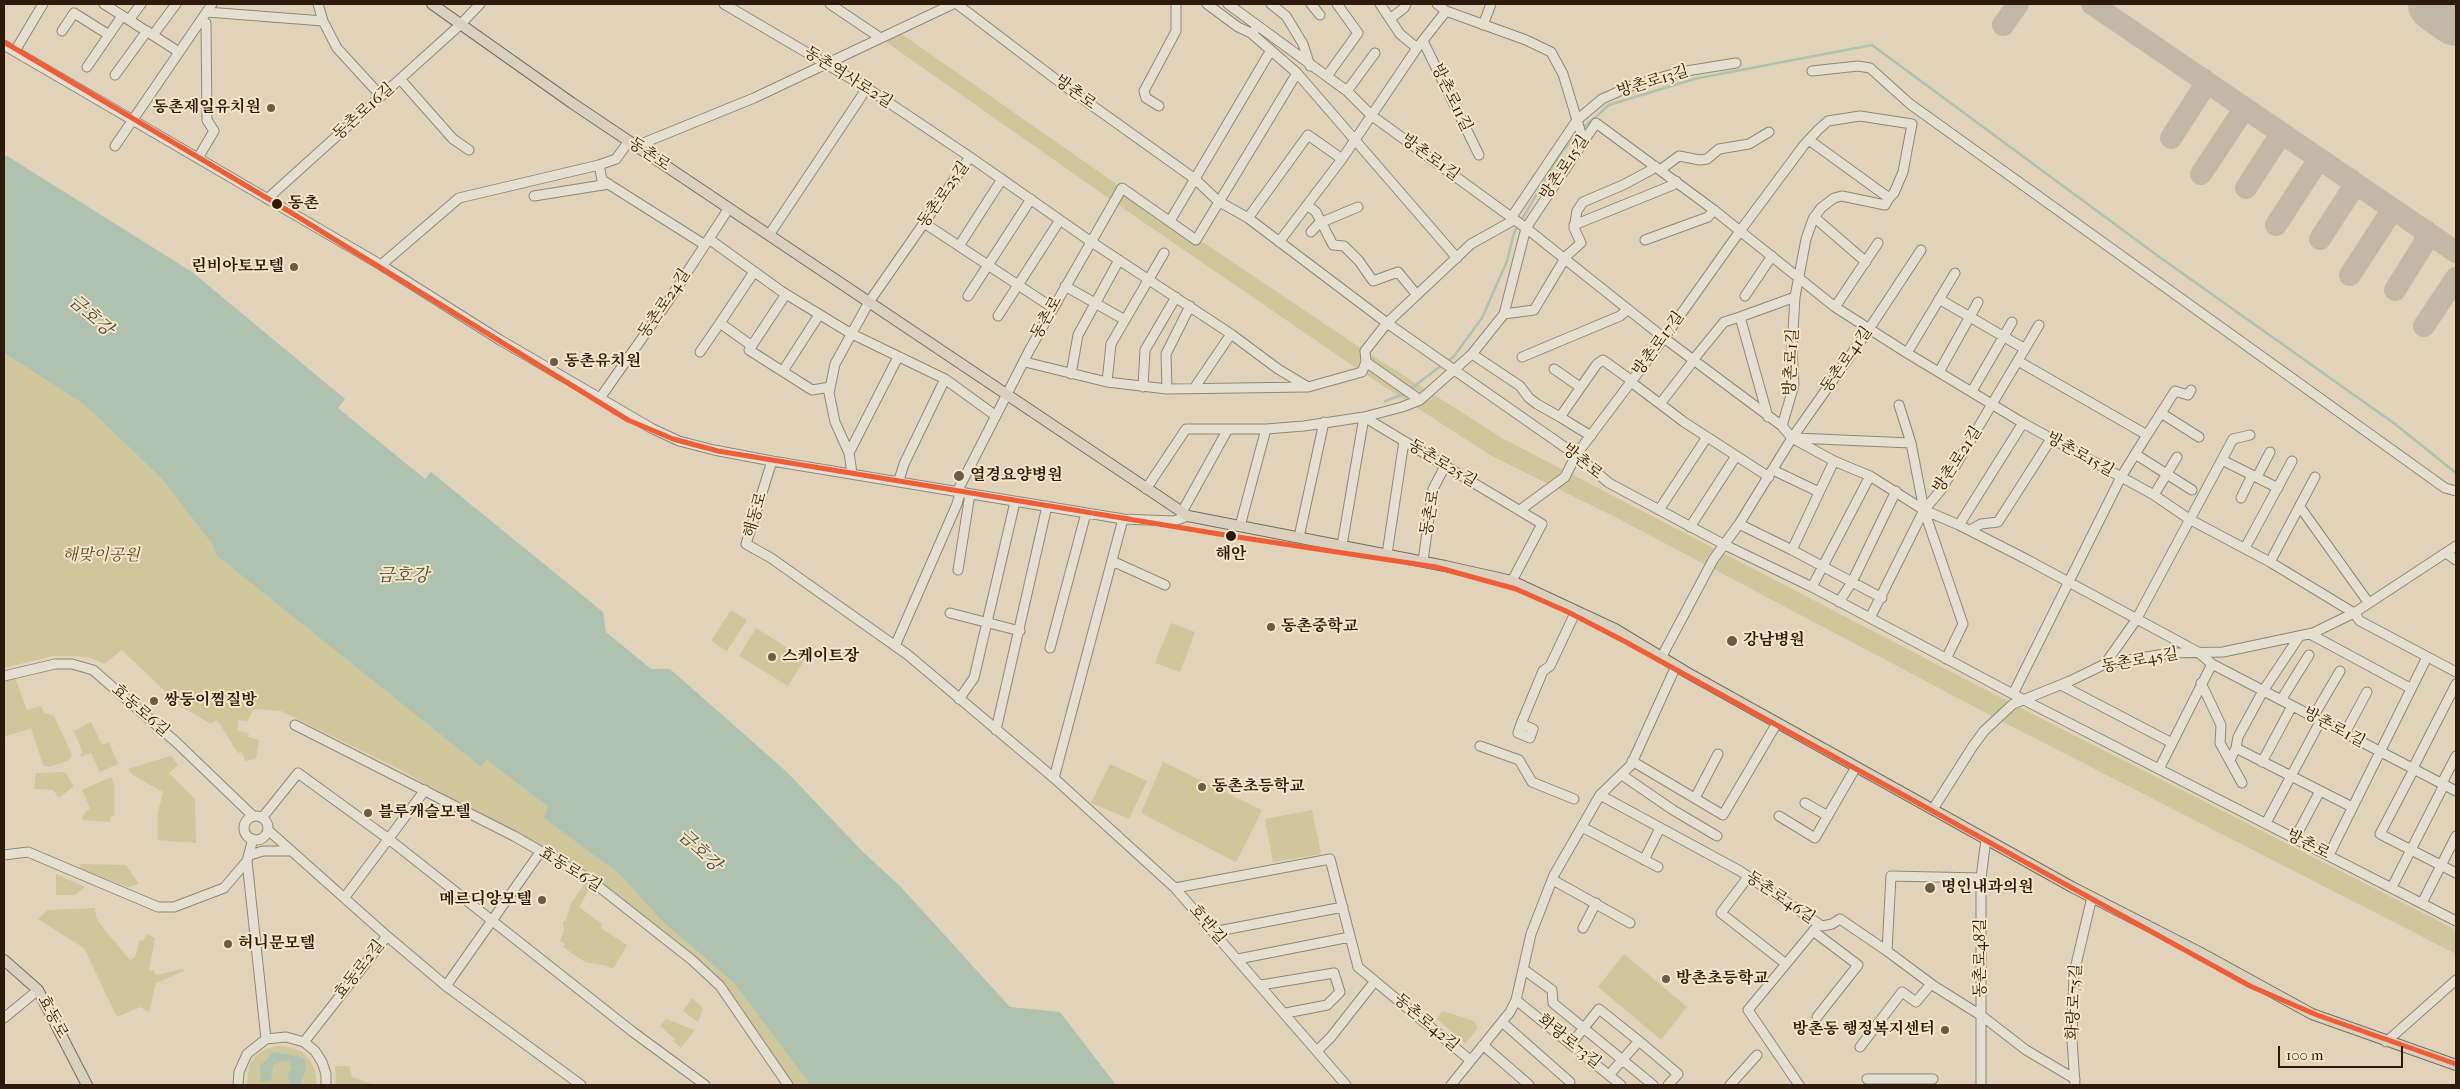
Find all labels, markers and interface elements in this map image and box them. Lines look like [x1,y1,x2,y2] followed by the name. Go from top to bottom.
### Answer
[800,43,896,113] street label: 동촌역사로2길
[1426,61,1476,135] street label: 방촌로11길
[1615,62,1691,102] street label: 방촌로13길
[1051,72,1099,114] street label: 방촌로
[329,79,399,145] street label: 동촌로16길
[153,98,261,118] place label: 동촌제일유치원
[265,102,277,114] marker: 동촌제일유치원
[1397,130,1463,186] street label: 방촌로1길
[1536,132,1594,204] street label: 방촌로15길
[624,134,674,176] street label: 동촌로
[914,158,974,232] street label: 동촌로25길
[288,194,319,214] place label: 동촌
[270,197,284,211] marker: 동촌
[191,257,284,277] place label: 린비아토모텔
[288,261,300,273] marker: 린비아토모텔
[635,266,695,342] street label: 동촌로24길
[63,291,117,341] water label: 금호강
[1027,293,1067,343] street label: 동촌로
[1629,308,1689,380] street label: 방촌로17길
[1817,323,1877,397] street label: 동촌로41길
[1781,328,1803,396] street label: 방촌로1길
[564,352,641,372] place label: 동촌유치원
[548,356,560,368] marker: 동촌유치원
[1929,423,1987,497] street label: 방촌로21길
[2043,429,2117,481] street label: 방촌로15길
[1404,436,1480,492] street label: 동촌로25길
[1558,440,1606,484] street label: 방촌로
[970,466,1063,486] place label: 열경요양병원
[952,469,966,483] marker: 열경요양병원
[1418,489,1444,537] street label: 동촌로
[740,490,772,540] street label: 해동로
[1224,529,1238,543] marker: 해안
[1216,545,1246,565] place label: 해안
[62,546,140,566] park label: 해맞이공원
[377,566,429,588] water label: 금호강
[1281,617,1358,637] place label: 동촌중학교
[1265,621,1277,633] marker: 동촌중학교
[1743,631,1805,651] place label: 강남병원
[1725,634,1739,648] marker: 강남병원
[2100,645,2180,677] street label: 동촌로45길
[782,647,859,667] place label: 스케이트장
[766,651,778,663] marker: 스케이트장
[107,681,173,741] street label: 효동로6길
[164,691,257,711] place label: 쌍둥이찜질방
[148,695,160,707] marker: 쌍둥이찜질방
[2300,704,2368,752] street label: 방촌로1길
[1212,777,1305,797] place label: 동촌초등학교
[1196,781,1208,793] marker: 동촌초등학교
[378,803,471,823] place label: 블루캐슬모텔
[362,807,374,819] marker: 블루캐슬모텔
[673,825,725,877] water label: 금호강
[2283,826,2333,864] street label: 방촌로
[535,843,605,897] street label: 효동로6길
[1741,868,1819,928] street label: 동촌로46길
[1941,878,2034,898] place label: 명인내과의원
[1923,881,1937,895] marker: 명인내과의원
[439,890,532,910] place label: 메르디앙모텔
[536,894,548,906] marker: 메르디앙모텔
[1185,901,1229,949] street label: 호반길
[1971,918,1991,998] street label: 동촌로48길
[238,934,315,954] place label: 허니문모텔
[331,936,389,1004] street label: 효동로2길
[222,938,234,950] marker: 허니문모텔
[2063,963,2087,1041] street label: 화랑로75길
[1676,969,1769,989] place label: 방촌초등학교
[1660,973,1672,985] marker: 방촌초등학교
[1389,990,1463,1056] street label: 동촌로42길
[33,992,71,1042] street label: 효동로
[1533,1011,1605,1073] street label: 화랑로73길
[1792,1020,1935,1040] place label: 방촌동 행정복지센터
[1939,1024,1951,1036] marker: 방촌동 행정복지센터
[2280,1036,2405,1068] scale bar
[2286,1046,2324,1064] text: 100 m

